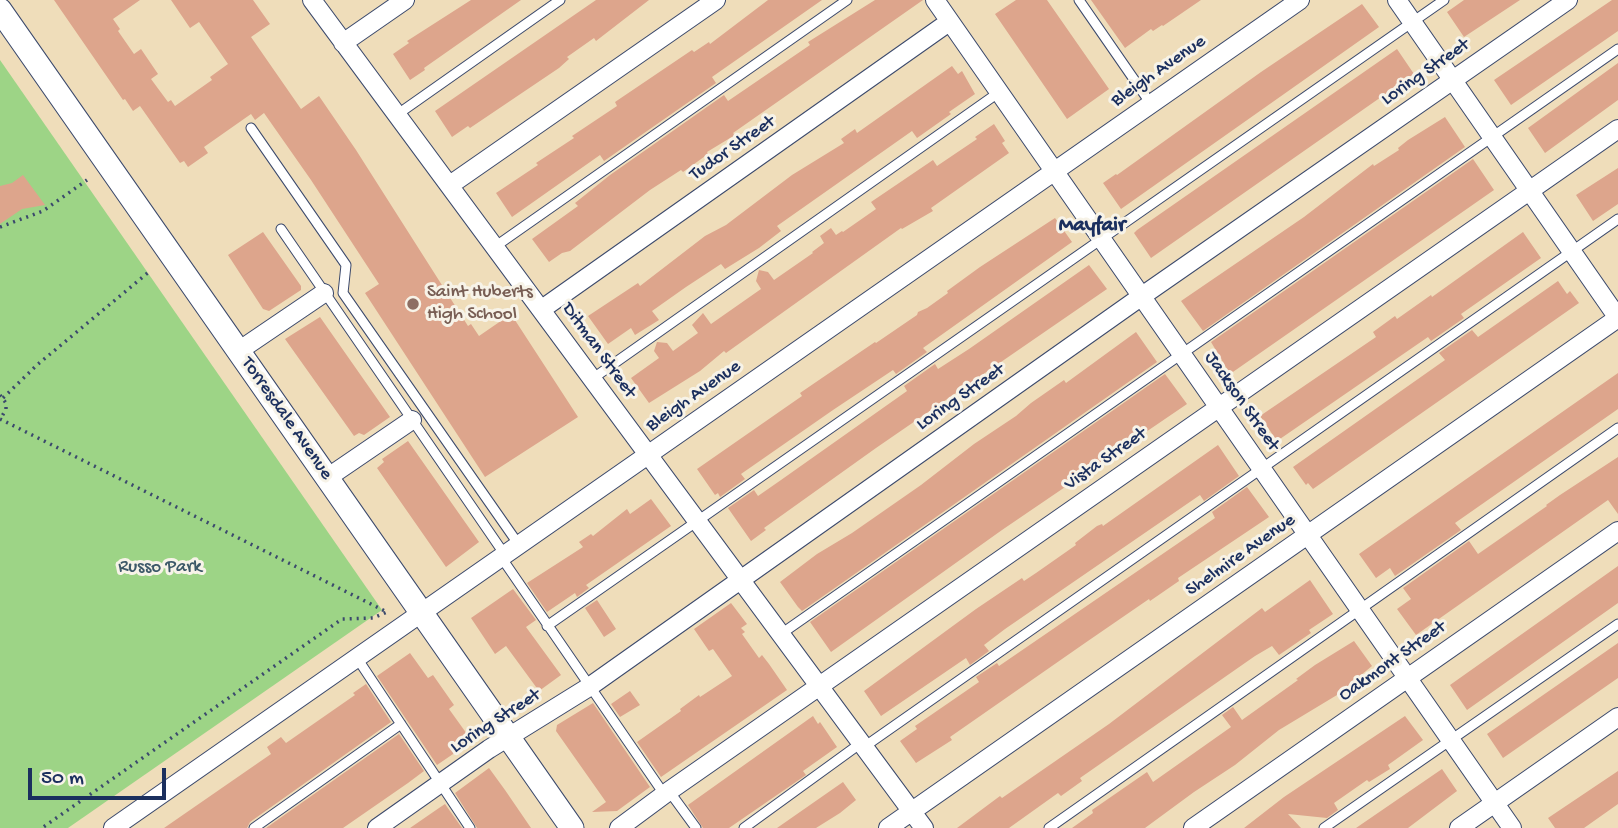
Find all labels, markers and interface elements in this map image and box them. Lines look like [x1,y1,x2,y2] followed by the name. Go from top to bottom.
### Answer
[1107,31,1211,113] street label: Bleigh Avenue
[1377,34,1475,112] street label: Loring Street
[686,111,780,187] street label: Tudor Street
[1059,214,1125,240] district label: Mayfair
[427,282,533,326] place label: Saint Huberts High School
[405,296,421,312] marker: Saint Huberts High School
[556,299,640,403] street label: Ditman Street
[1198,348,1284,456] street label: Jackson Street
[235,353,337,485] street label: Torresdale Avenue
[642,356,746,438] street label: Bleigh Avenue
[912,359,1010,437] street label: Loring Street
[1060,423,1152,497] street label: Vista Street
[1182,510,1300,602] street label: Shelmire Avenue
[118,557,202,579] park label: Russo Park
[1335,617,1451,707] street label: Oakmont Street
[447,684,545,760] street label: Loring Street
[32,754,170,798] scale bar
[41,767,84,792] text: 50 m

